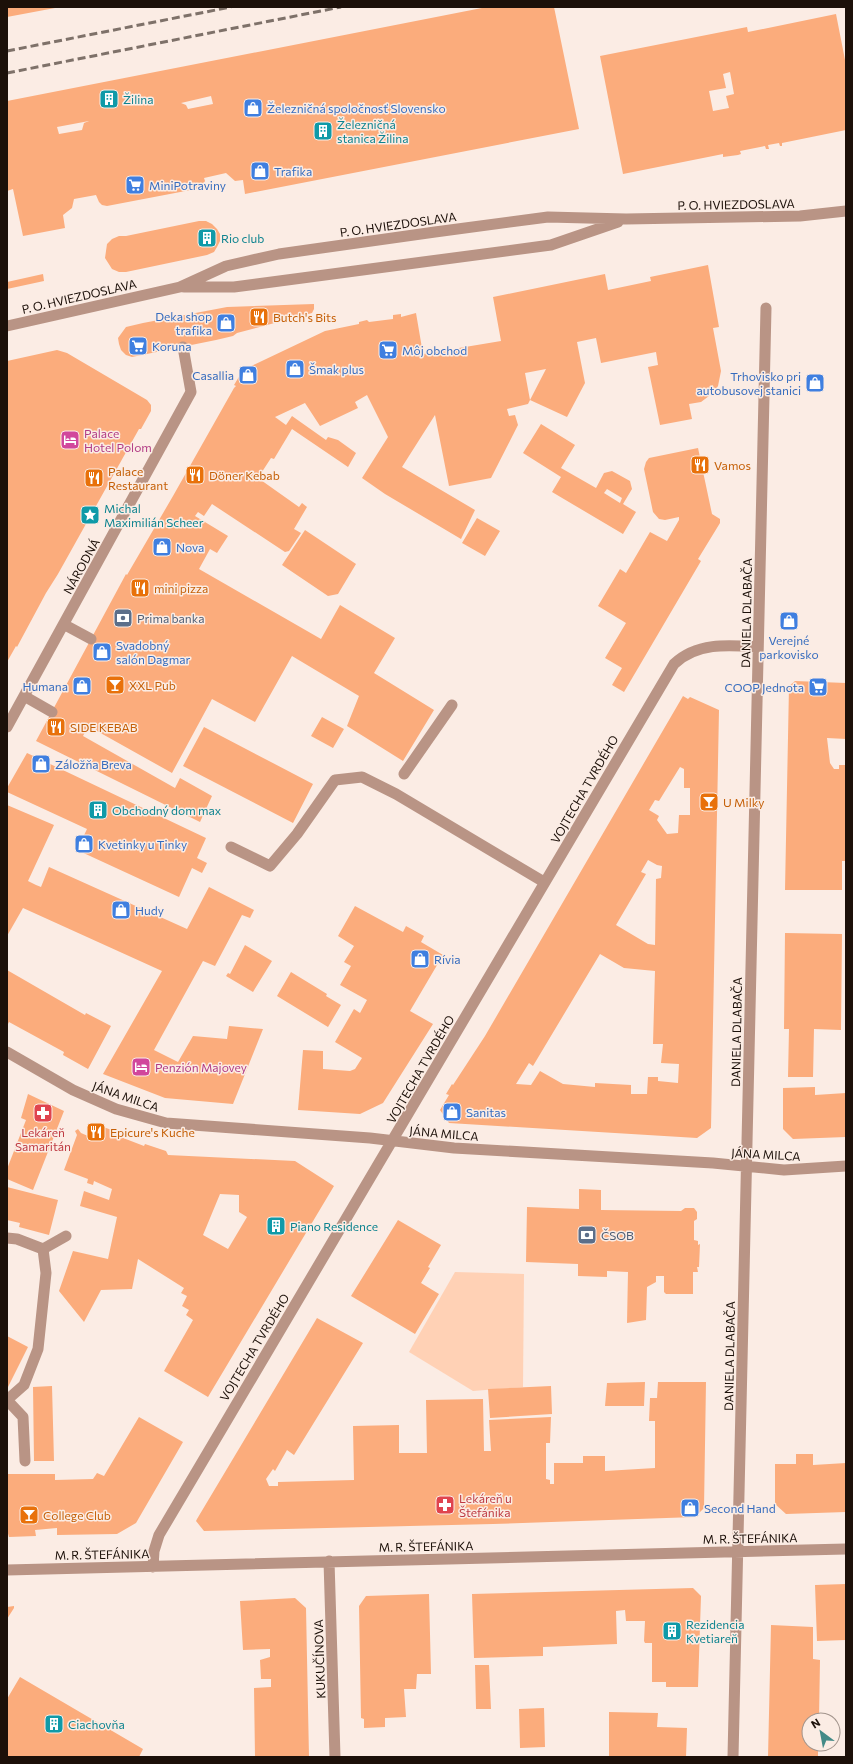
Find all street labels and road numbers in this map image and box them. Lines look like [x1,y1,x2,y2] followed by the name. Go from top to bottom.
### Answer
[677,196,795,212] street label: P. O. HVIEZDOSLAVA
[339,209,457,239] street label: P. O. HVIEZDOSLAVA
[20,276,138,316] street label: P. O. HVIEZDOSLAVA
[60,536,102,596] street label: NÁRODNÁ
[738,558,754,668] street label: DANIELA DLABAČA
[547,732,622,846] street label: VOJTECHA TVRDÉHO
[728,977,744,1087] street label: DANIELA DLABAČA
[383,1012,458,1126] street label: VOJTECHA TVRDÉHO
[91,1078,161,1115] street label: JÁNA MILCA
[409,1123,479,1144] street label: JÁNA MILCA
[731,1145,801,1164] street label: JÁNA MILCA
[216,1291,293,1404] street label: VOJTECHA TVRDÉHO
[721,1301,737,1411] street label: DANIELA DLABAČA
[702,1530,798,1546] street label: M. R. ŠTEFÁNIKA
[378,1538,474,1554] street label: M. R. ŠTEFÁNIKA
[54,1546,150,1562] street label: M. R. ŠTEFÁNIKA
[311,1619,327,1699] street label: KUKUČÍNOVA

